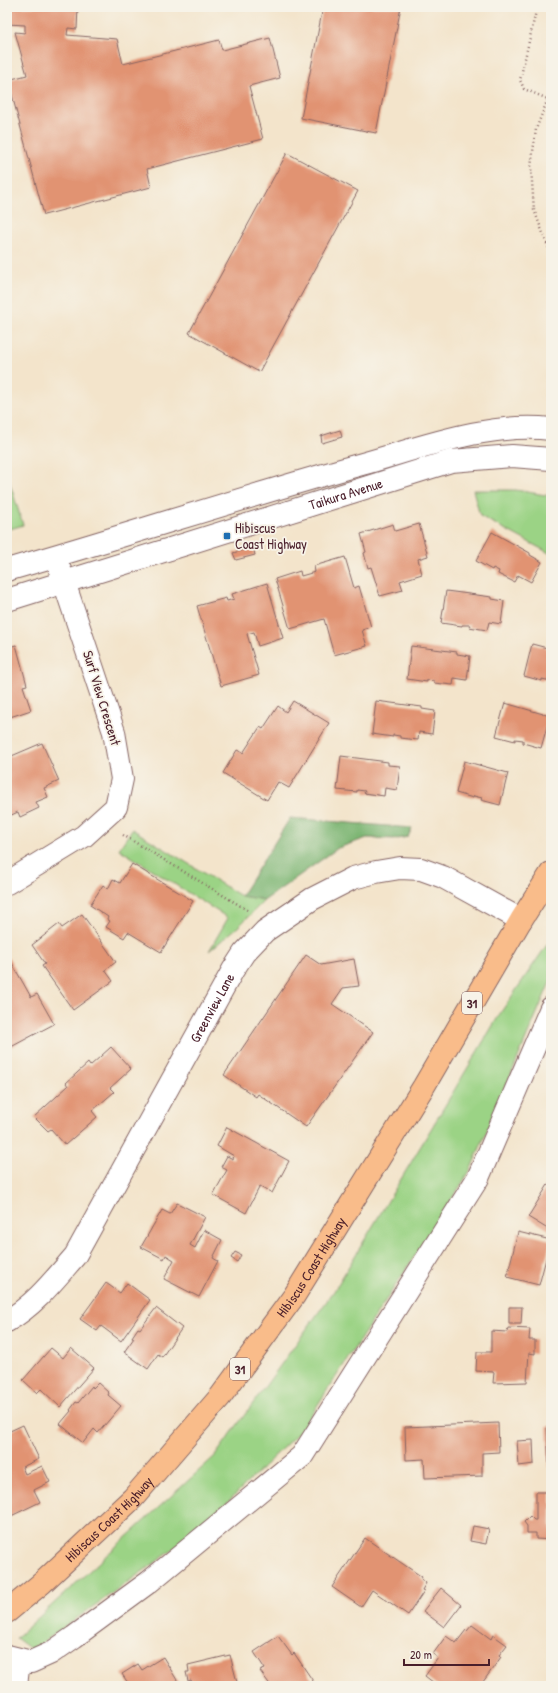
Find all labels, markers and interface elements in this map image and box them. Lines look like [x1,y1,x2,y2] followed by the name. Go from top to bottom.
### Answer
[306,473,385,514] street label: Taikura Avenue
[235,518,307,554] place label: Hibiscus Coast Highway
[222,531,232,541] marker: Hibiscus Coast Highway
[79,648,126,748] street label: Surf View Crescent
[185,969,239,1046] street label: Greenview Lane
[462,992,482,1014] road number: 31
[272,1213,351,1321] street label: Hibiscus Coast Highway
[230,1358,250,1380] road number: 31
[61,1472,158,1566] street label: Hibiscus Coast Highway
[404,1641,489,1667] scale bar
[410,1646,432,1663] text: 20 m

